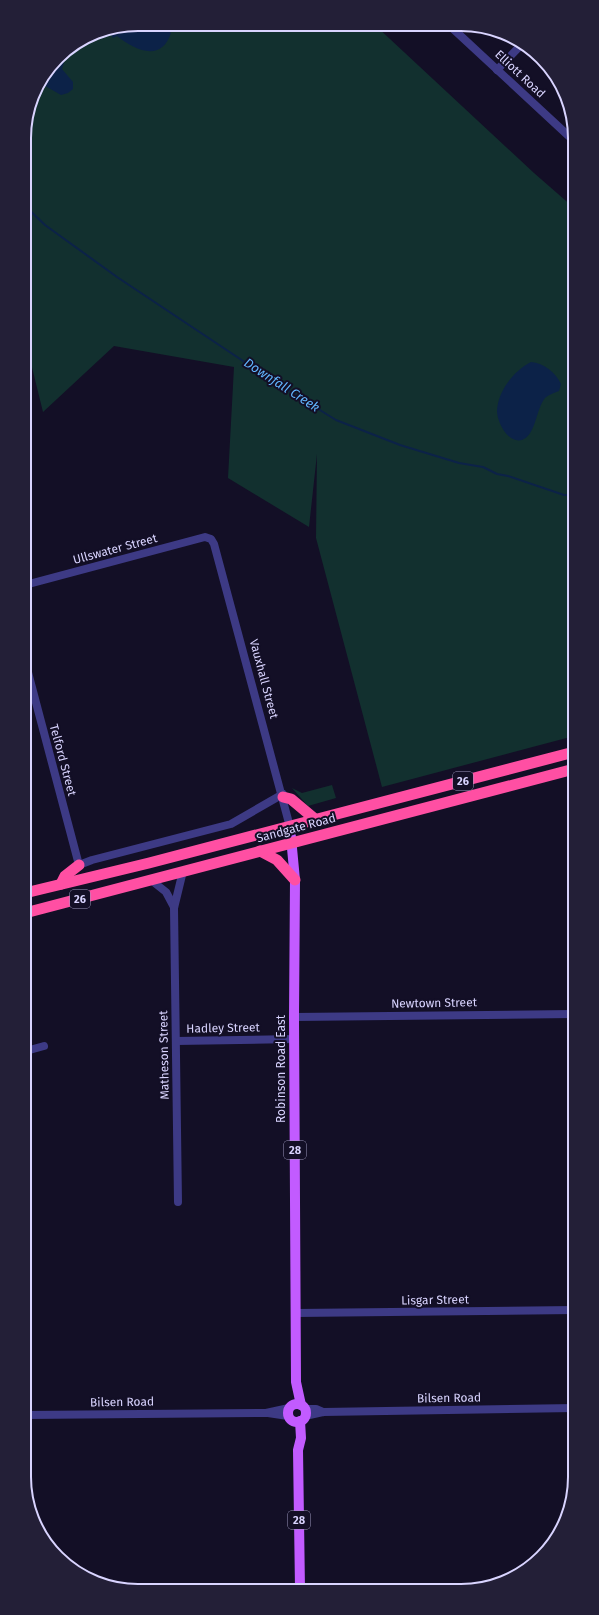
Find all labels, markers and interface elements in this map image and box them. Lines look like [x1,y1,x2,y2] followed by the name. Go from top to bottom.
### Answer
[492,47,548,101] street label: Elliott Road
[241,355,323,415] water label: Downfall Creek
[71,531,159,567] street label: Ullswater Street
[247,638,282,721] street label: Vauxhall Street
[47,723,79,798] street label: Telford Street
[453,772,473,790] road number: 26
[255,811,337,845] street label: Sandgate Road
[70,890,90,908] road number: 26
[391,995,478,1011] street label: Newtown Street
[156,1010,172,1100] street label: Matheson Street
[274,1014,288,1123] street label: Robinson Road East
[186,1020,261,1036] street label: Hadley Street
[284,1141,306,1159] road number: 28
[401,1292,470,1308] street label: Lisgar Street
[417,1390,481,1406] street label: Bilsen Road
[90,1394,154,1410] street label: Bilsen Road
[288,1511,310,1529] road number: 28

